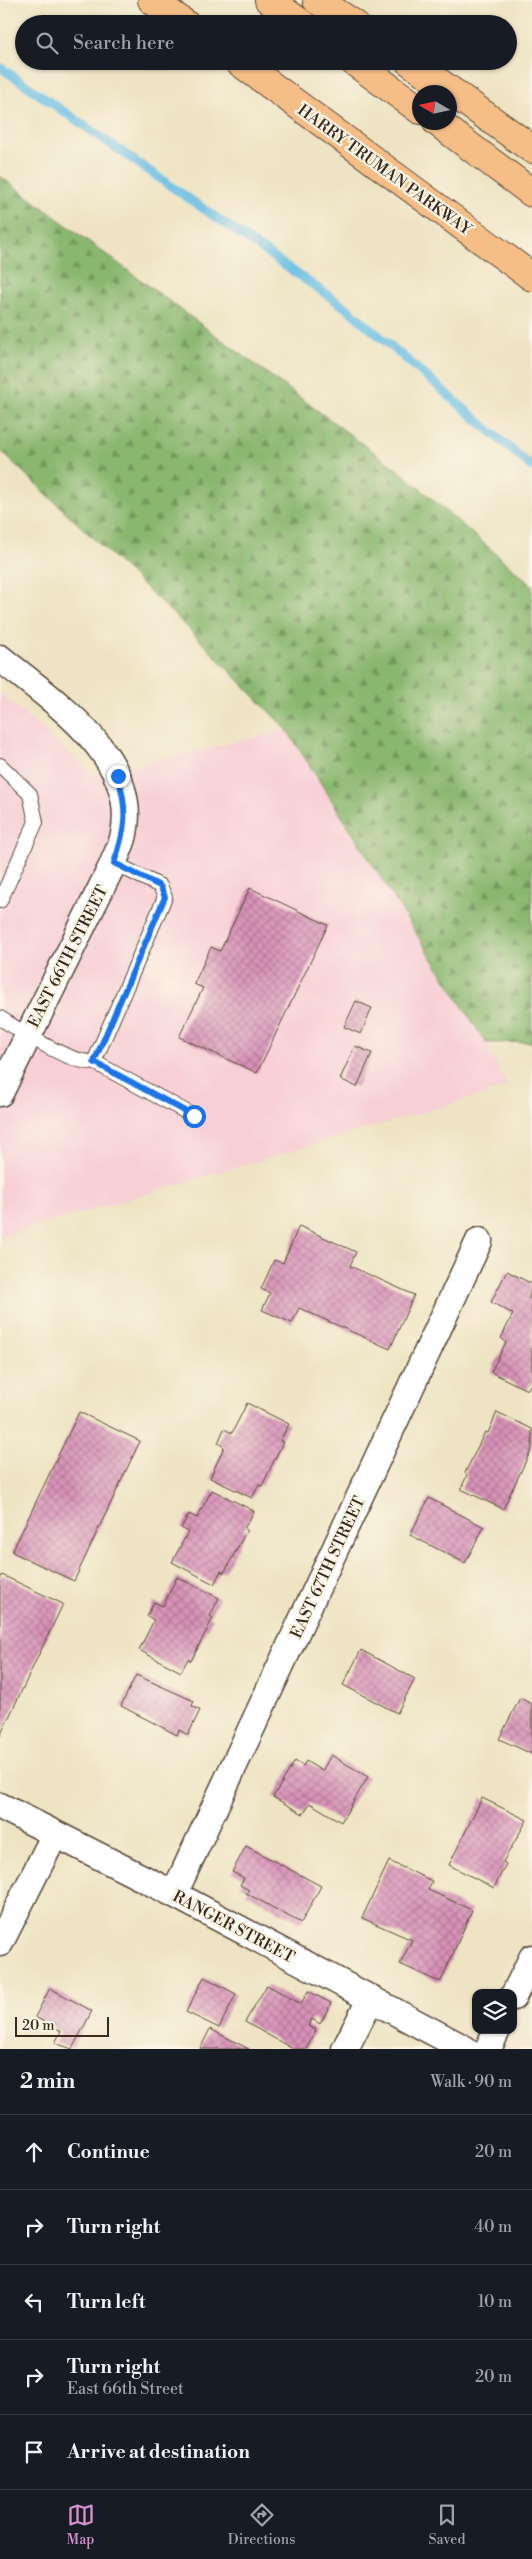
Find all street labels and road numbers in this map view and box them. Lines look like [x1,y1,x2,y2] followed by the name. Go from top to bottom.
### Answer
[294,100,476,240] street label: HARRY TRUMAN PARKWAY
[23,882,112,1031] street label: EAST 66TH STREET
[286,1493,370,1642] street label: EAST 67TH STREET
[169,1886,298,1967] street label: RANGER STREET

